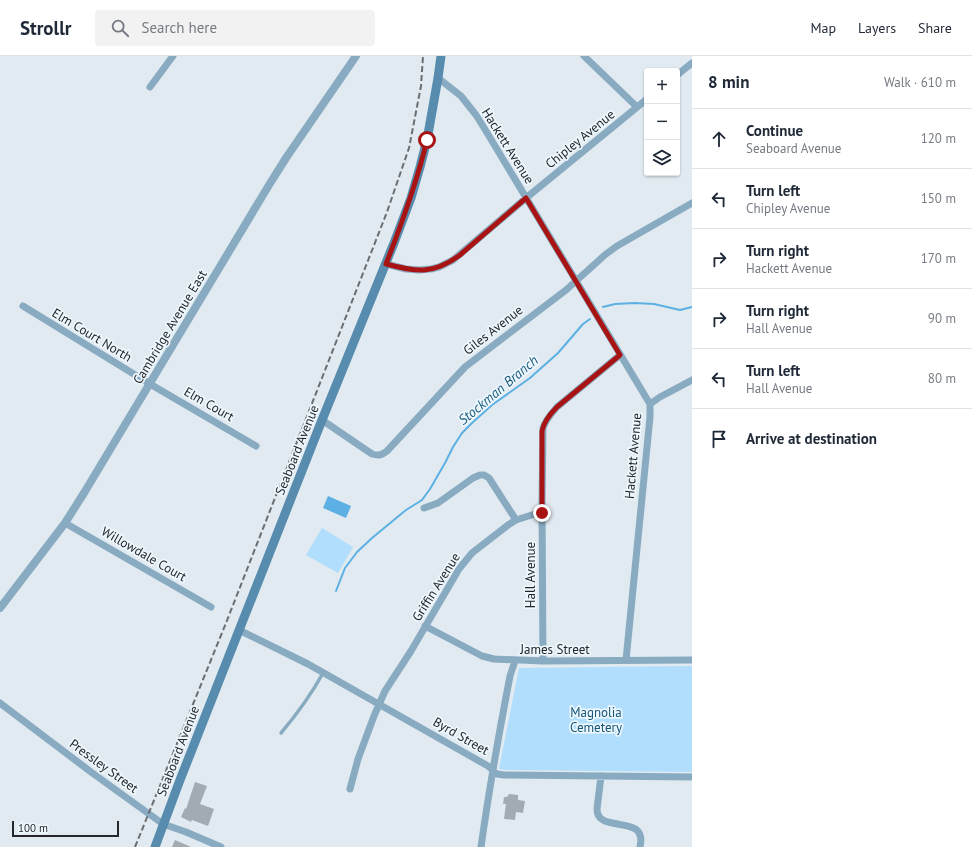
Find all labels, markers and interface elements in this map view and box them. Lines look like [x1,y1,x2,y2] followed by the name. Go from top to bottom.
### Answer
[95,10,375,46] search box
[20,16,71,40] text: Strollr
[109,17,131,39] icon: search
[141,18,217,37] text: Search here
[810,19,836,37] text: Map
[858,19,896,37] text: Layers
[918,19,952,37] text: Share
[644,68,680,176] map controls
[644,68,680,104] button: +
[708,71,749,93] text: 8 min
[884,74,956,91] text: Walk · 610 m
[644,104,680,140] button: −
[478,105,538,187] street label: Hackett Avenue
[542,106,618,172] street label: Chipley Avenue
[746,121,803,140] text: Continue
[708,128,730,150] icon: ahead
[921,130,956,147] text: 120 m
[418,131,436,149] route start
[644,140,680,176] button: layers
[746,140,841,157] text: Seaboard Avenue
[746,181,800,200] text: Turn left
[708,188,730,210] icon: left
[921,190,956,207] text: 150 m
[746,200,830,217] text: Chipley Avenue
[746,241,809,260] text: Turn right
[708,248,730,270] icon: right
[921,250,956,267] text: 170 m
[746,260,832,277] text: Hackett Avenue
[129,266,211,387] street label: Cambridge Avenue East
[460,301,526,359] street label: Giles Avenue
[746,301,809,320] text: Turn right
[49,304,135,366] street label: Elm Court North
[708,308,730,330] icon: right
[928,310,956,327] text: 90 m
[746,320,812,337] text: Hall Avenue
[454,351,542,429] water label: Stockman Branch
[746,361,800,380] text: Turn left
[708,368,730,390] icon: left
[928,370,956,387] text: 80 m
[746,380,812,397] text: Hall Avenue
[181,383,238,425] street label: Elm Court
[271,403,323,497] street label: Seaboard Avenue
[621,412,645,500] street label: Hackett Avenue
[708,428,730,450] icon: arrive
[746,429,877,448] text: Arrive at destination
[533,504,551,522] route end
[98,523,190,586] street label: Willowdale Court
[522,542,539,608] street label: Hall Avenue
[408,550,464,624] street label: Griffin Avenue
[519,641,590,658] street label: James Street
[153,703,203,799] street label: Seaboard Avenue
[570,704,622,736] park label: Magnolia Cemetery
[430,713,492,759] street label: Byrd Street
[66,735,142,797] street label: Pressley Street
[12,819,119,838] scale bar
[18,821,48,835] text: 100 m

